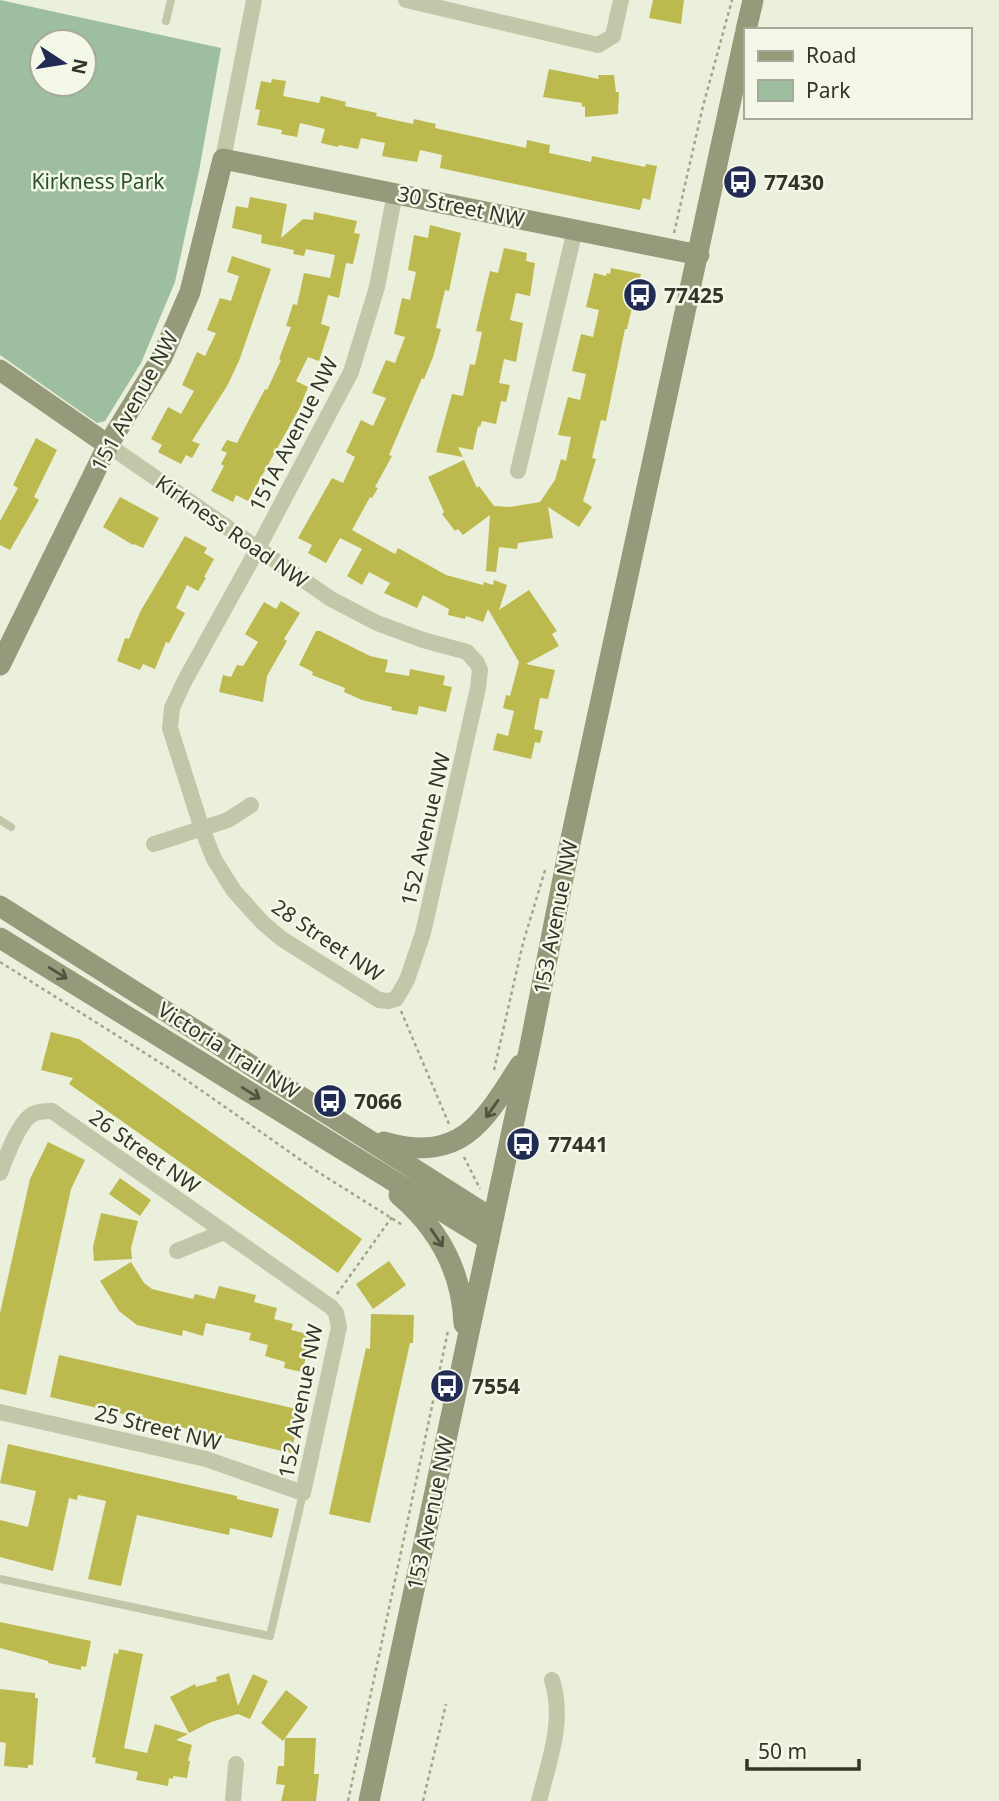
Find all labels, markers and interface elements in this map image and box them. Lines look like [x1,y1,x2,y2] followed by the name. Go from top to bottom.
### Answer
[28,28,98,98] north arrow
[744,28,971,119] legend
[806,41,856,69] text: Road
[65,56,94,77] text: N
[806,76,851,104] text: Park
[721,163,759,201] bus stop icon: 77430
[31,167,165,195] park label: Kirkness Park
[764,168,824,196] place label: 77430
[395,179,527,233] street label: 30 Street NW
[621,276,659,314] bus stop icon: 77425
[664,281,724,309] place label: 77425
[84,326,184,476] street label: 151 Avenue NW
[242,352,344,516] street label: 151A Avenue NW
[150,468,314,594] street label: Kirkness Road NW
[394,749,456,908] street label: 152 Avenue NW
[526,837,584,996] street label: 153 Avenue NW
[267,892,390,988] street label: 28 Street NW
[48,966,67,981] one-way arrow
[153,995,306,1105] street label: Victoria Trail NW
[311,1082,349,1120] bus stop icon: 7066
[241,1087,261,1101] one-way arrow
[354,1087,402,1115] place label: 7066
[485,1099,499,1118] one-way arrow
[84,1103,206,1200] street label: 26 Street NW
[504,1125,542,1163] bus stop icon: 77441
[548,1130,608,1158] place label: 77441
[430,1228,444,1247] one-way arrow
[271,1321,329,1480] street label: 152 Avenue NW
[428,1367,466,1405] bus stop icon: 7554
[472,1372,520,1400] place label: 7554
[92,1398,224,1456] street label: 25 Street NW
[400,1433,460,1592] street label: 153 Avenue NW
[747,1728,859,1772] scale bar
[758,1737,807,1765] text: 50 m

